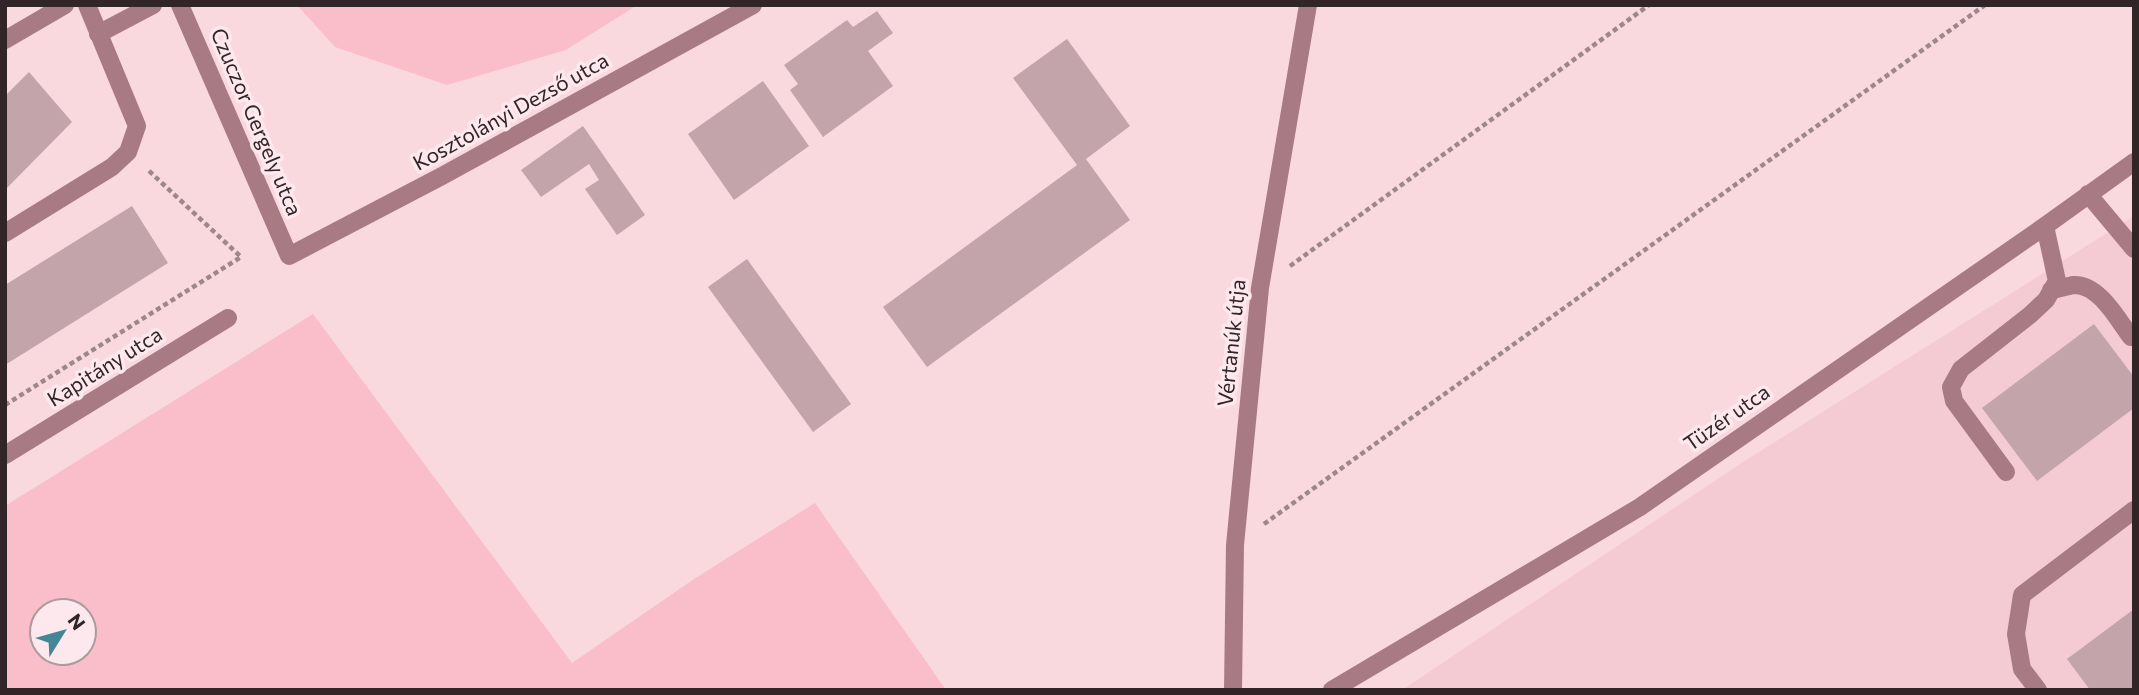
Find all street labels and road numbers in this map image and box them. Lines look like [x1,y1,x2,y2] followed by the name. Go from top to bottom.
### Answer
[207,24,308,219] street label: Czuczor Gergely utca
[408,47,612,175] street label: Kosztolányi Dezső utca
[1211,278,1250,408] street label: Vértanúk útja
[42,321,166,411] street label: Kapitány utca
[1678,378,1774,455] street label: Tüzér utca

